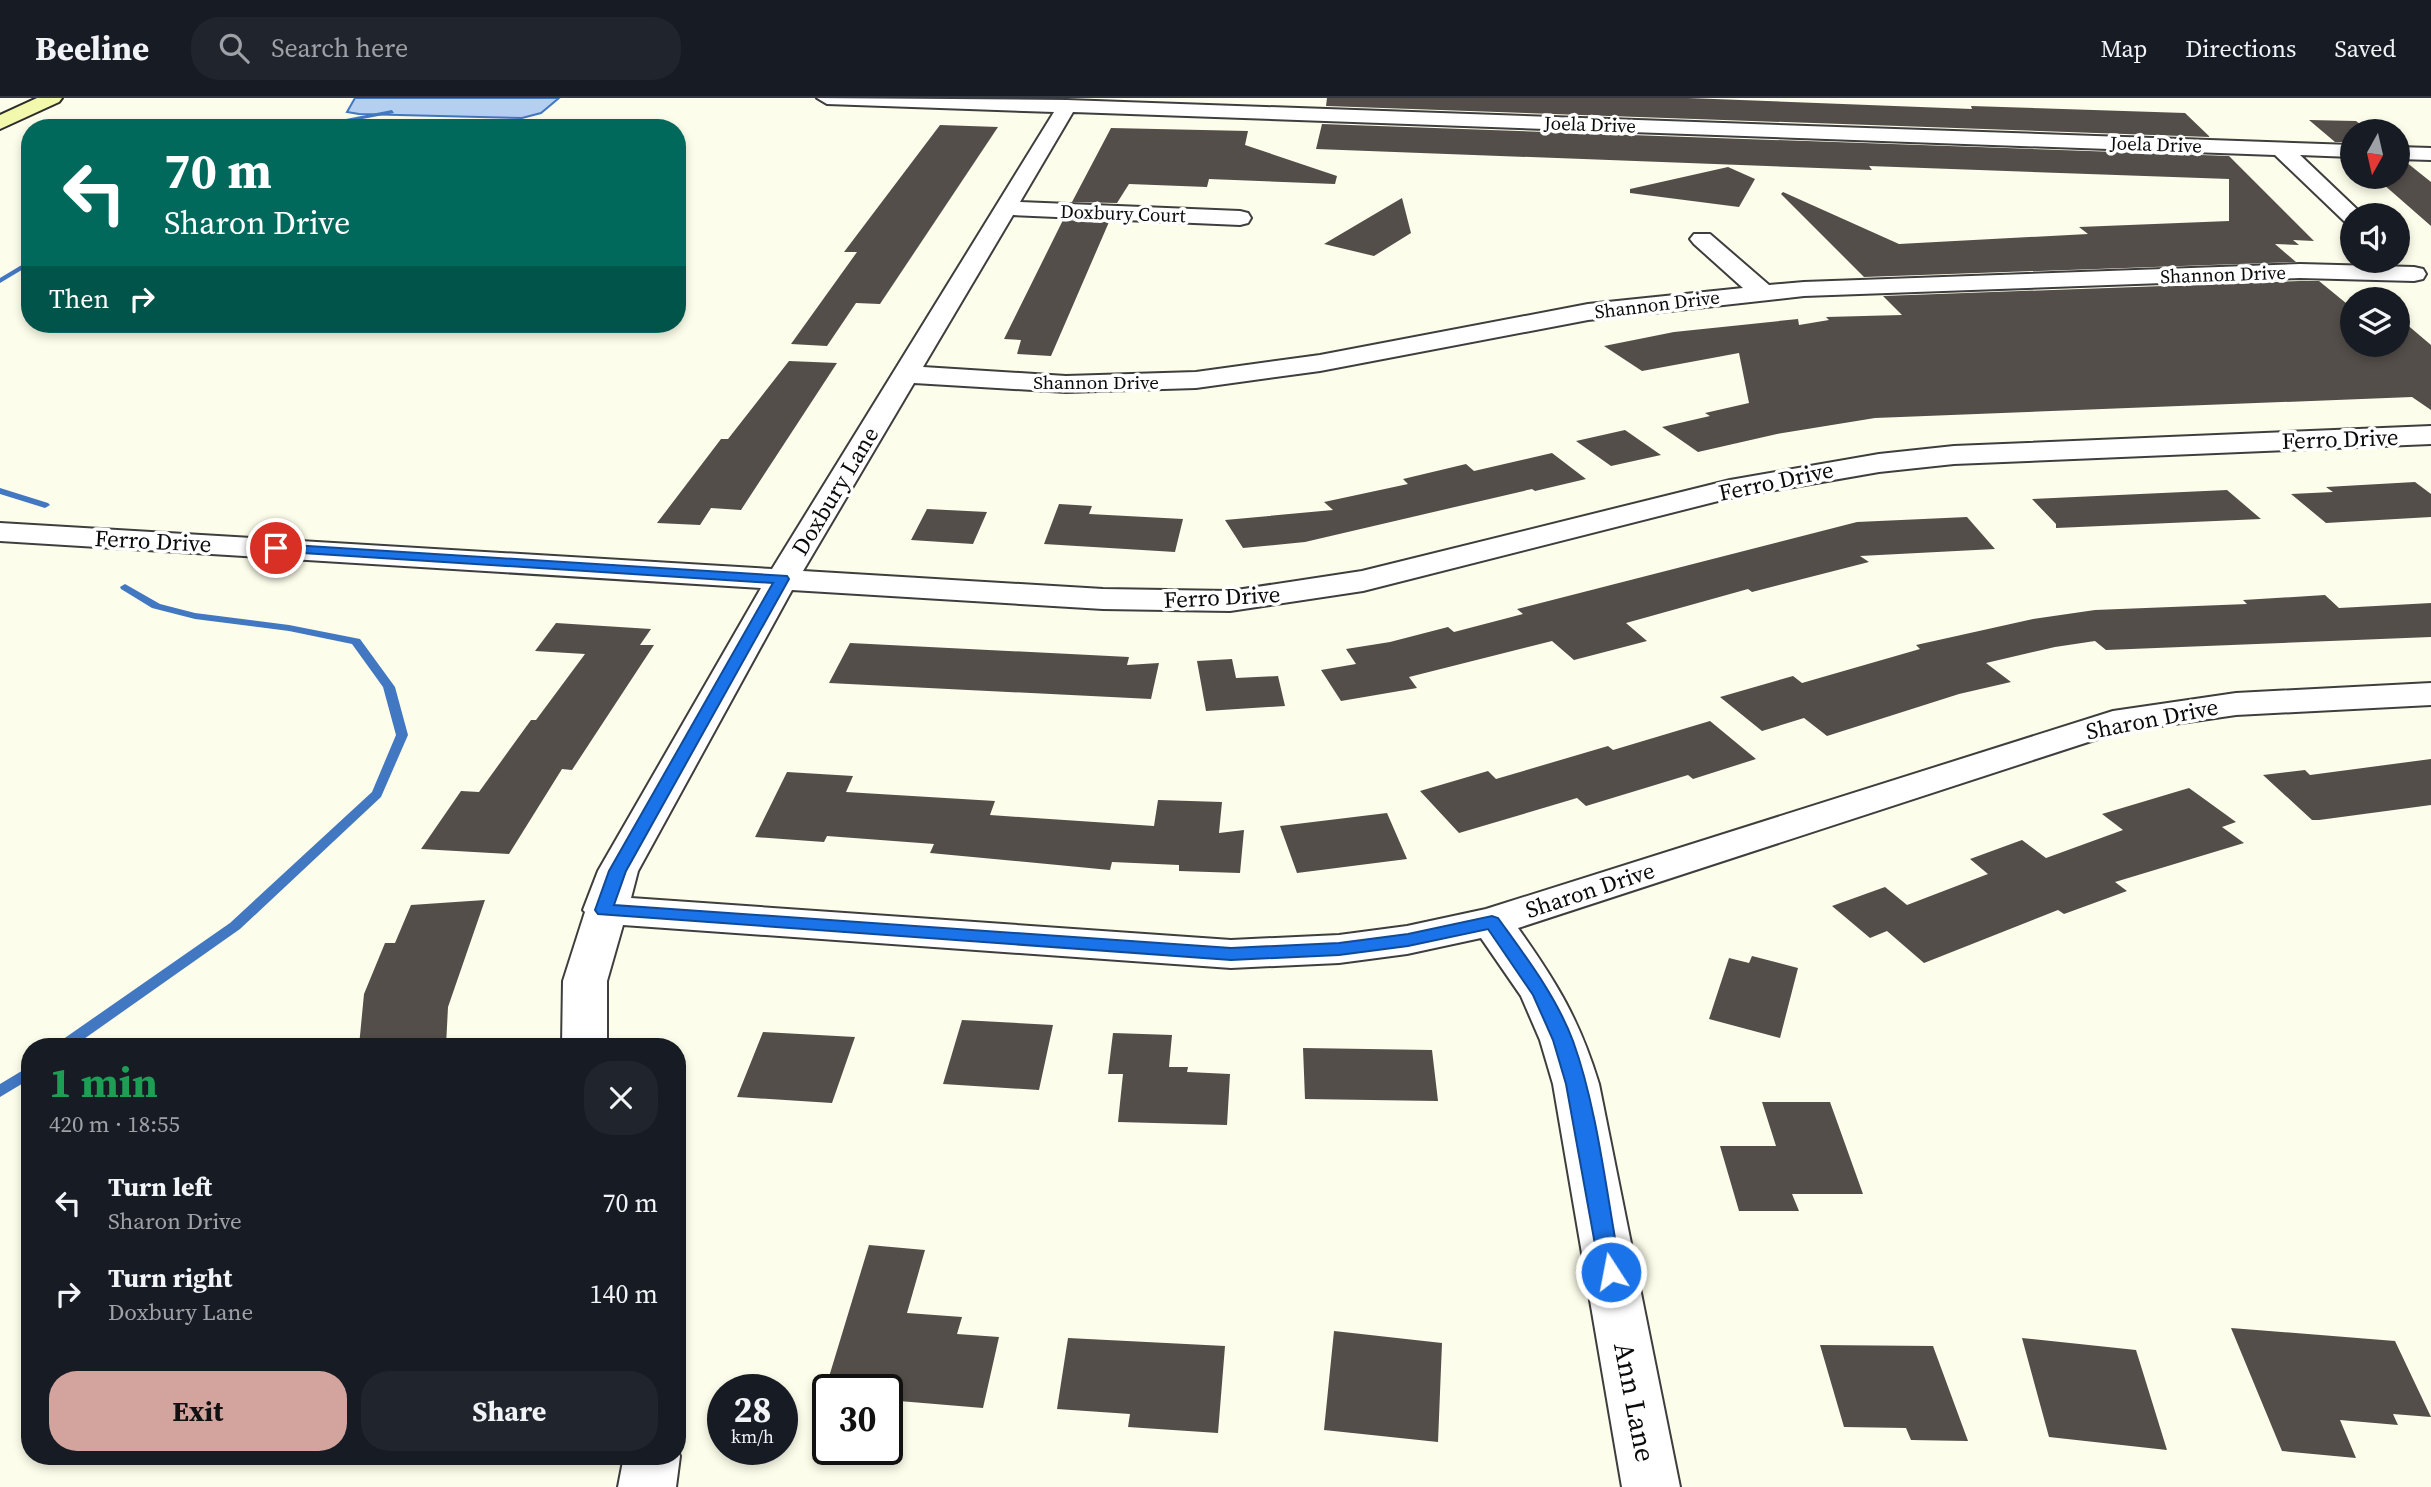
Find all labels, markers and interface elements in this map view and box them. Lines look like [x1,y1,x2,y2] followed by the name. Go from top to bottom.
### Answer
[191,17,681,80] search box
[35,26,149,71] text: Beeline
[215,29,253,67] icon: search
[271,30,408,66] text: Search here
[2100,32,2147,65] text: Map
[2185,32,2296,65] text: Directions
[2334,32,2396,65] text: Saved
[1543,109,1636,139] street label: Joela Drive
[2340,119,2410,189] north arrow
[2340,119,2410,357] map controls
[2109,129,2202,159] street label: Joela Drive
[164,137,272,204] text: 70 m
[49,147,140,238] icon: left
[1060,198,1187,228] street label: Doxbury Court
[164,201,350,245] text: Sharon Drive
[2340,203,2410,273] button: sound
[2160,259,2286,289] street label: Shannon Drive
[123,280,161,318] icon: right
[49,281,109,317] text: Then
[1593,283,1721,325] street label: Shannon Drive
[2340,287,2410,357] button: layers
[1033,369,1159,395] street label: Shannon Drive
[784,421,886,561] street label: Doxbury Lane
[2281,421,2399,457] street label: Ferro Drive
[1716,453,1836,509] street label: Ferro Drive
[246,518,306,578] pin
[94,522,212,560] street label: Ferro Drive
[257,529,295,567] icon: arrive
[1163,578,1281,616] street label: Ferro Drive
[2083,691,2221,747] street label: Sharon Drive
[1521,854,1659,926] street label: Sharon Drive
[49,1053,158,1111] text: 1 min
[584,1061,658,1135] button: close
[49,1108,180,1140] text: 420 m · 18:55
[108,1169,212,1205] text: Turn left
[49,1184,87,1222] icon: left
[603,1185,658,1221] text: 70 m
[108,1205,242,1237] text: Sharon Drive
[1574,1235,1648,1309] position arrow
[108,1260,232,1296] text: Turn right
[49,1275,87,1313] icon: right
[590,1276,658,1312] text: 140 m
[108,1296,253,1328] text: Doxbury Lane
[1605,1339,1665,1465] street label: Ann Lane
[49,1371,347,1451] button: Exit
[361,1371,658,1451] button: Share
[812,1374,903,1465] speed limit sign: 30
[734,1386,771,1434] text: 28
[731,1424,774,1449] text: km/h

